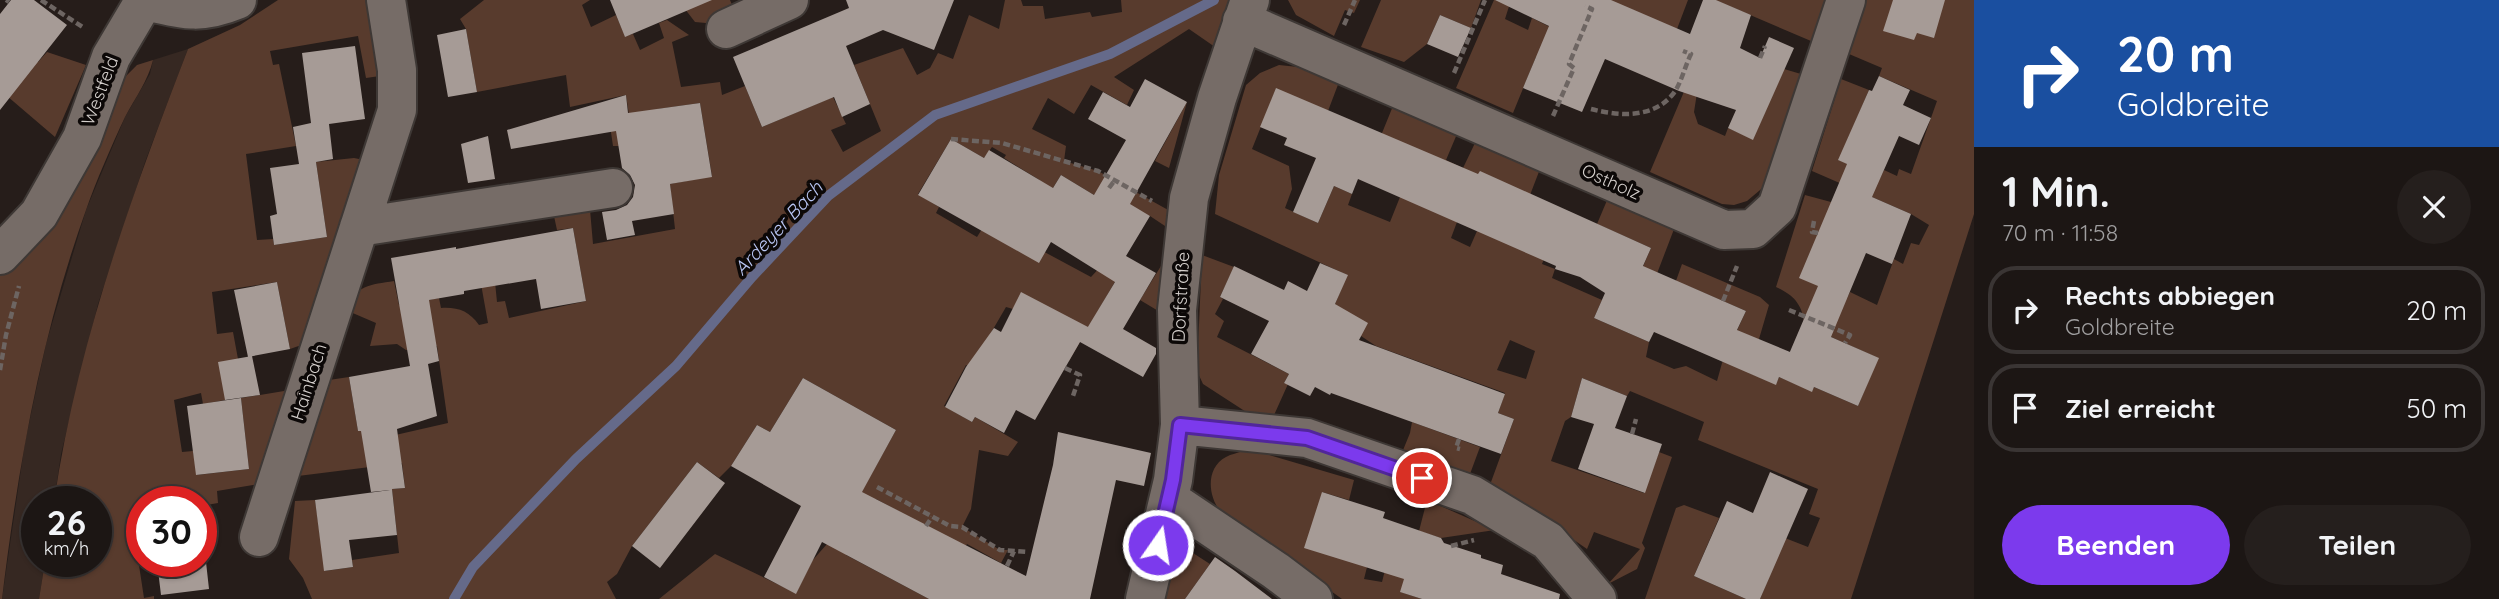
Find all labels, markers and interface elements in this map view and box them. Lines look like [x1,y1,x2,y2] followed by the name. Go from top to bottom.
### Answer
[2117,23,2234,84] text: 20 m
[2002,28,2093,119] icon: right
[76,53,123,129] street label: Westfeld
[2117,84,2270,124] text: Goldbreite
[1578,158,1644,205] street label: Ostholz
[2002,165,2110,218] text: 1 Min.
[2397,170,2471,244] button: close
[728,175,828,280] water label: Ardeyer Bach
[2002,218,2118,247] text: 70 m · 11:58
[1167,251,1194,343] street label: Dorfstraße
[2065,279,2275,312] text: Rechts abbiegen
[2006,291,2044,329] icon: right
[2406,294,2467,327] text: 20 m
[2065,312,2175,341] text: Goldbreite
[285,340,332,423] street label: Hainbach
[2006,389,2044,427] icon: arrive
[2065,392,2216,425] text: Ziel erreicht
[2407,392,2467,425] text: 50 m
[1392,448,1452,508] pin
[1403,459,1441,497] icon: arrive
[126,486,217,577] speed limit sign: 30
[47,500,86,544] text: 26
[2002,505,2230,585] button: Beenden
[2244,505,2471,585] button: Teilen
[1121,508,1195,582] position arrow
[44,537,89,560] text: km/h

